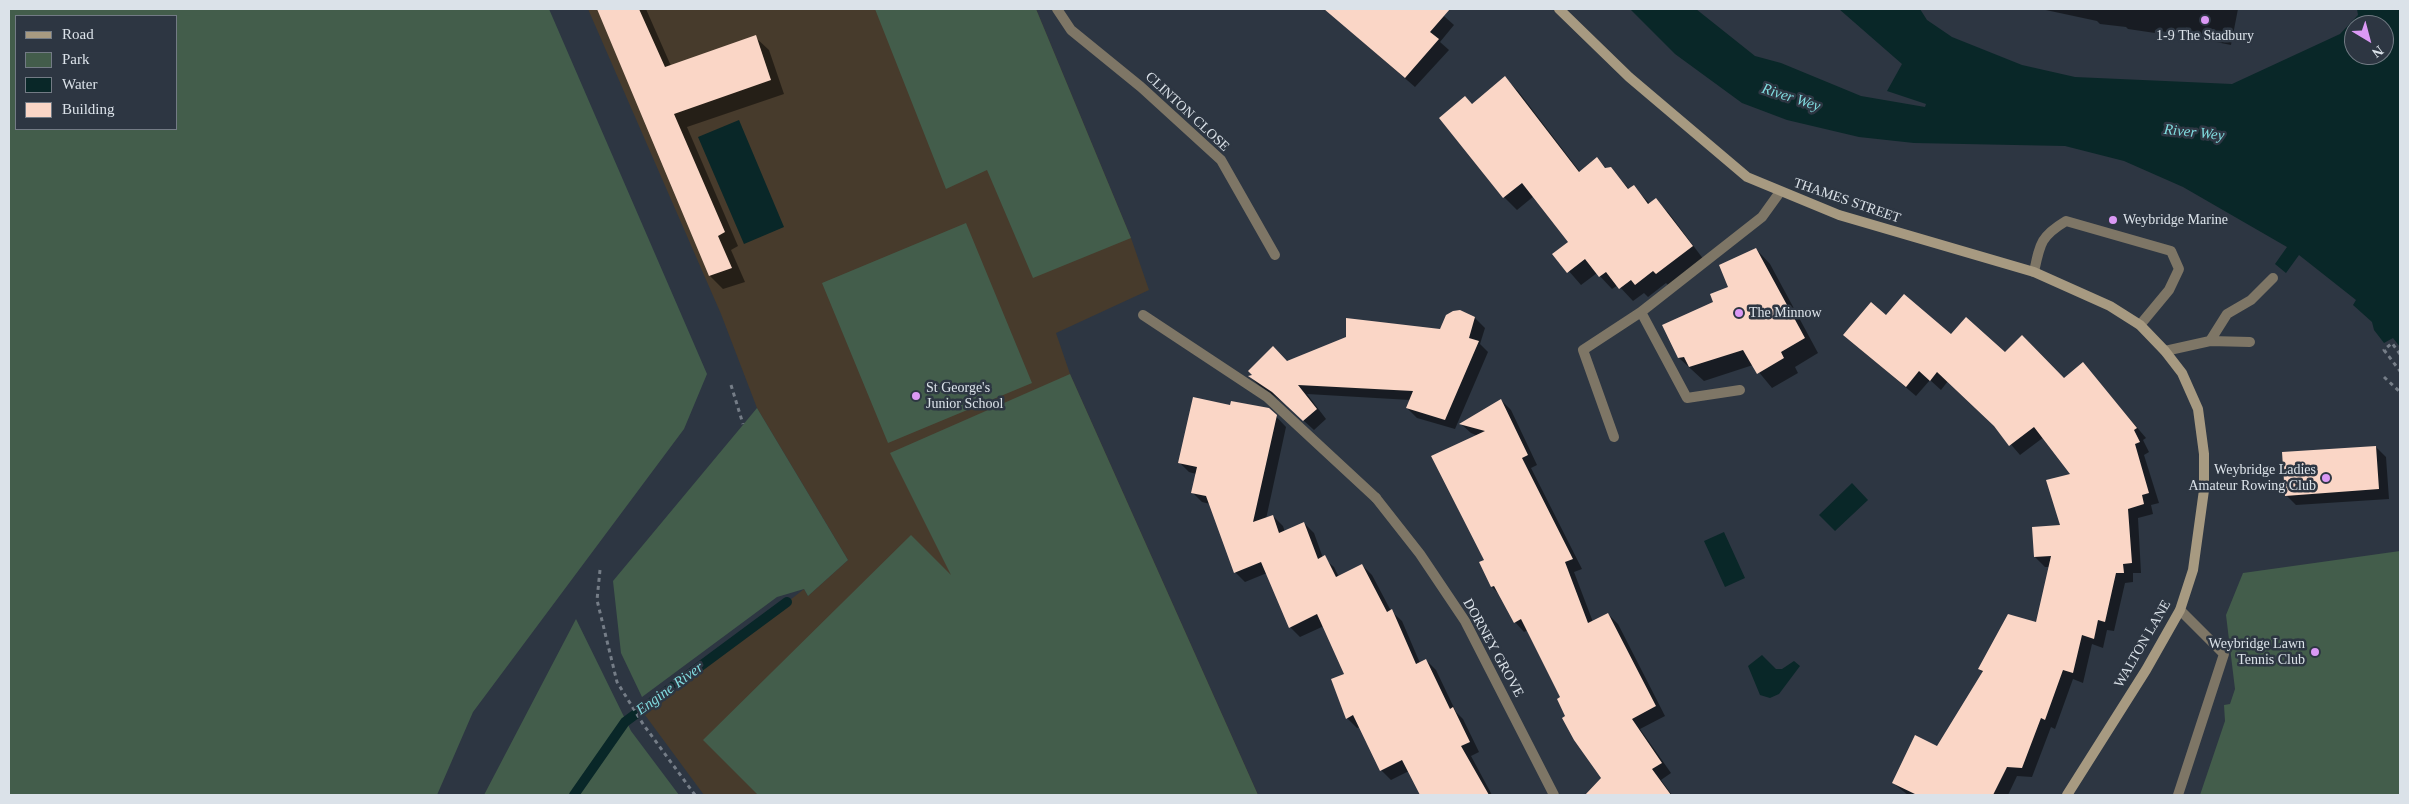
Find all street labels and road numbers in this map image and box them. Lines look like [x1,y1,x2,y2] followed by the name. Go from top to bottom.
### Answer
[1141,69,1233,155] street label: CLINTON CLOSE
[1791,175,1903,227] street label: THAMES STREET
[1459,596,1527,700] street label: DORNEY GROVE
[2111,597,2175,691] street label: WALTON LANE

